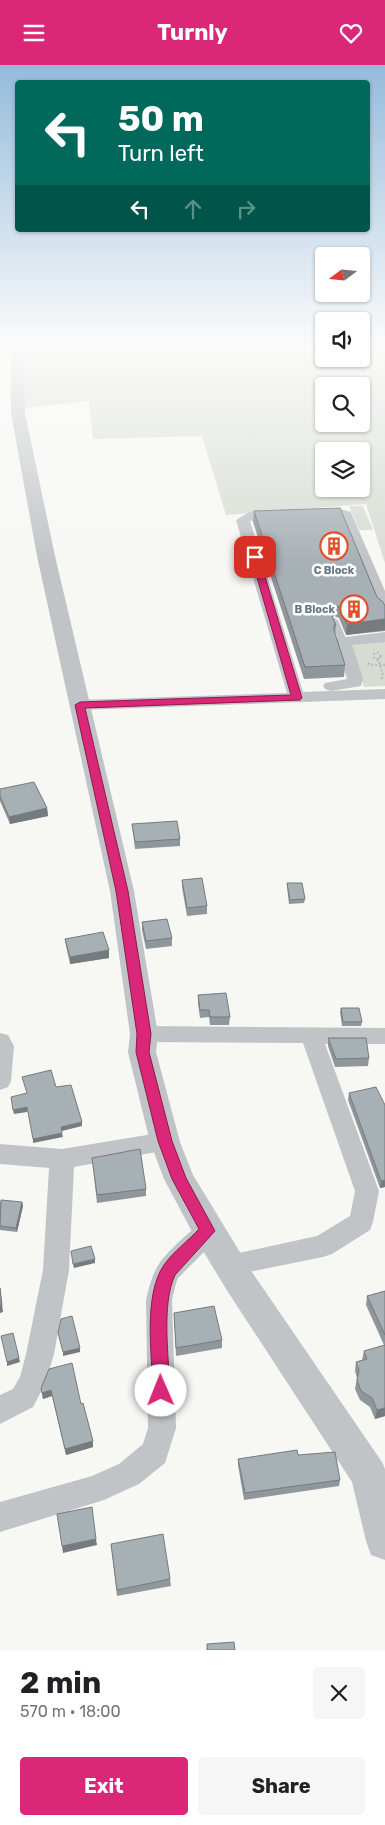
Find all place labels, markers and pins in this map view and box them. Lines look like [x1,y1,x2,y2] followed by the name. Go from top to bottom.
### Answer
[319,531,349,561] building icon: C Block
[234,536,276,578] pin
[314,564,355,577] place label: C Block
[339,594,369,624] building icon: B Block
[294,603,336,616] place label: B Block

